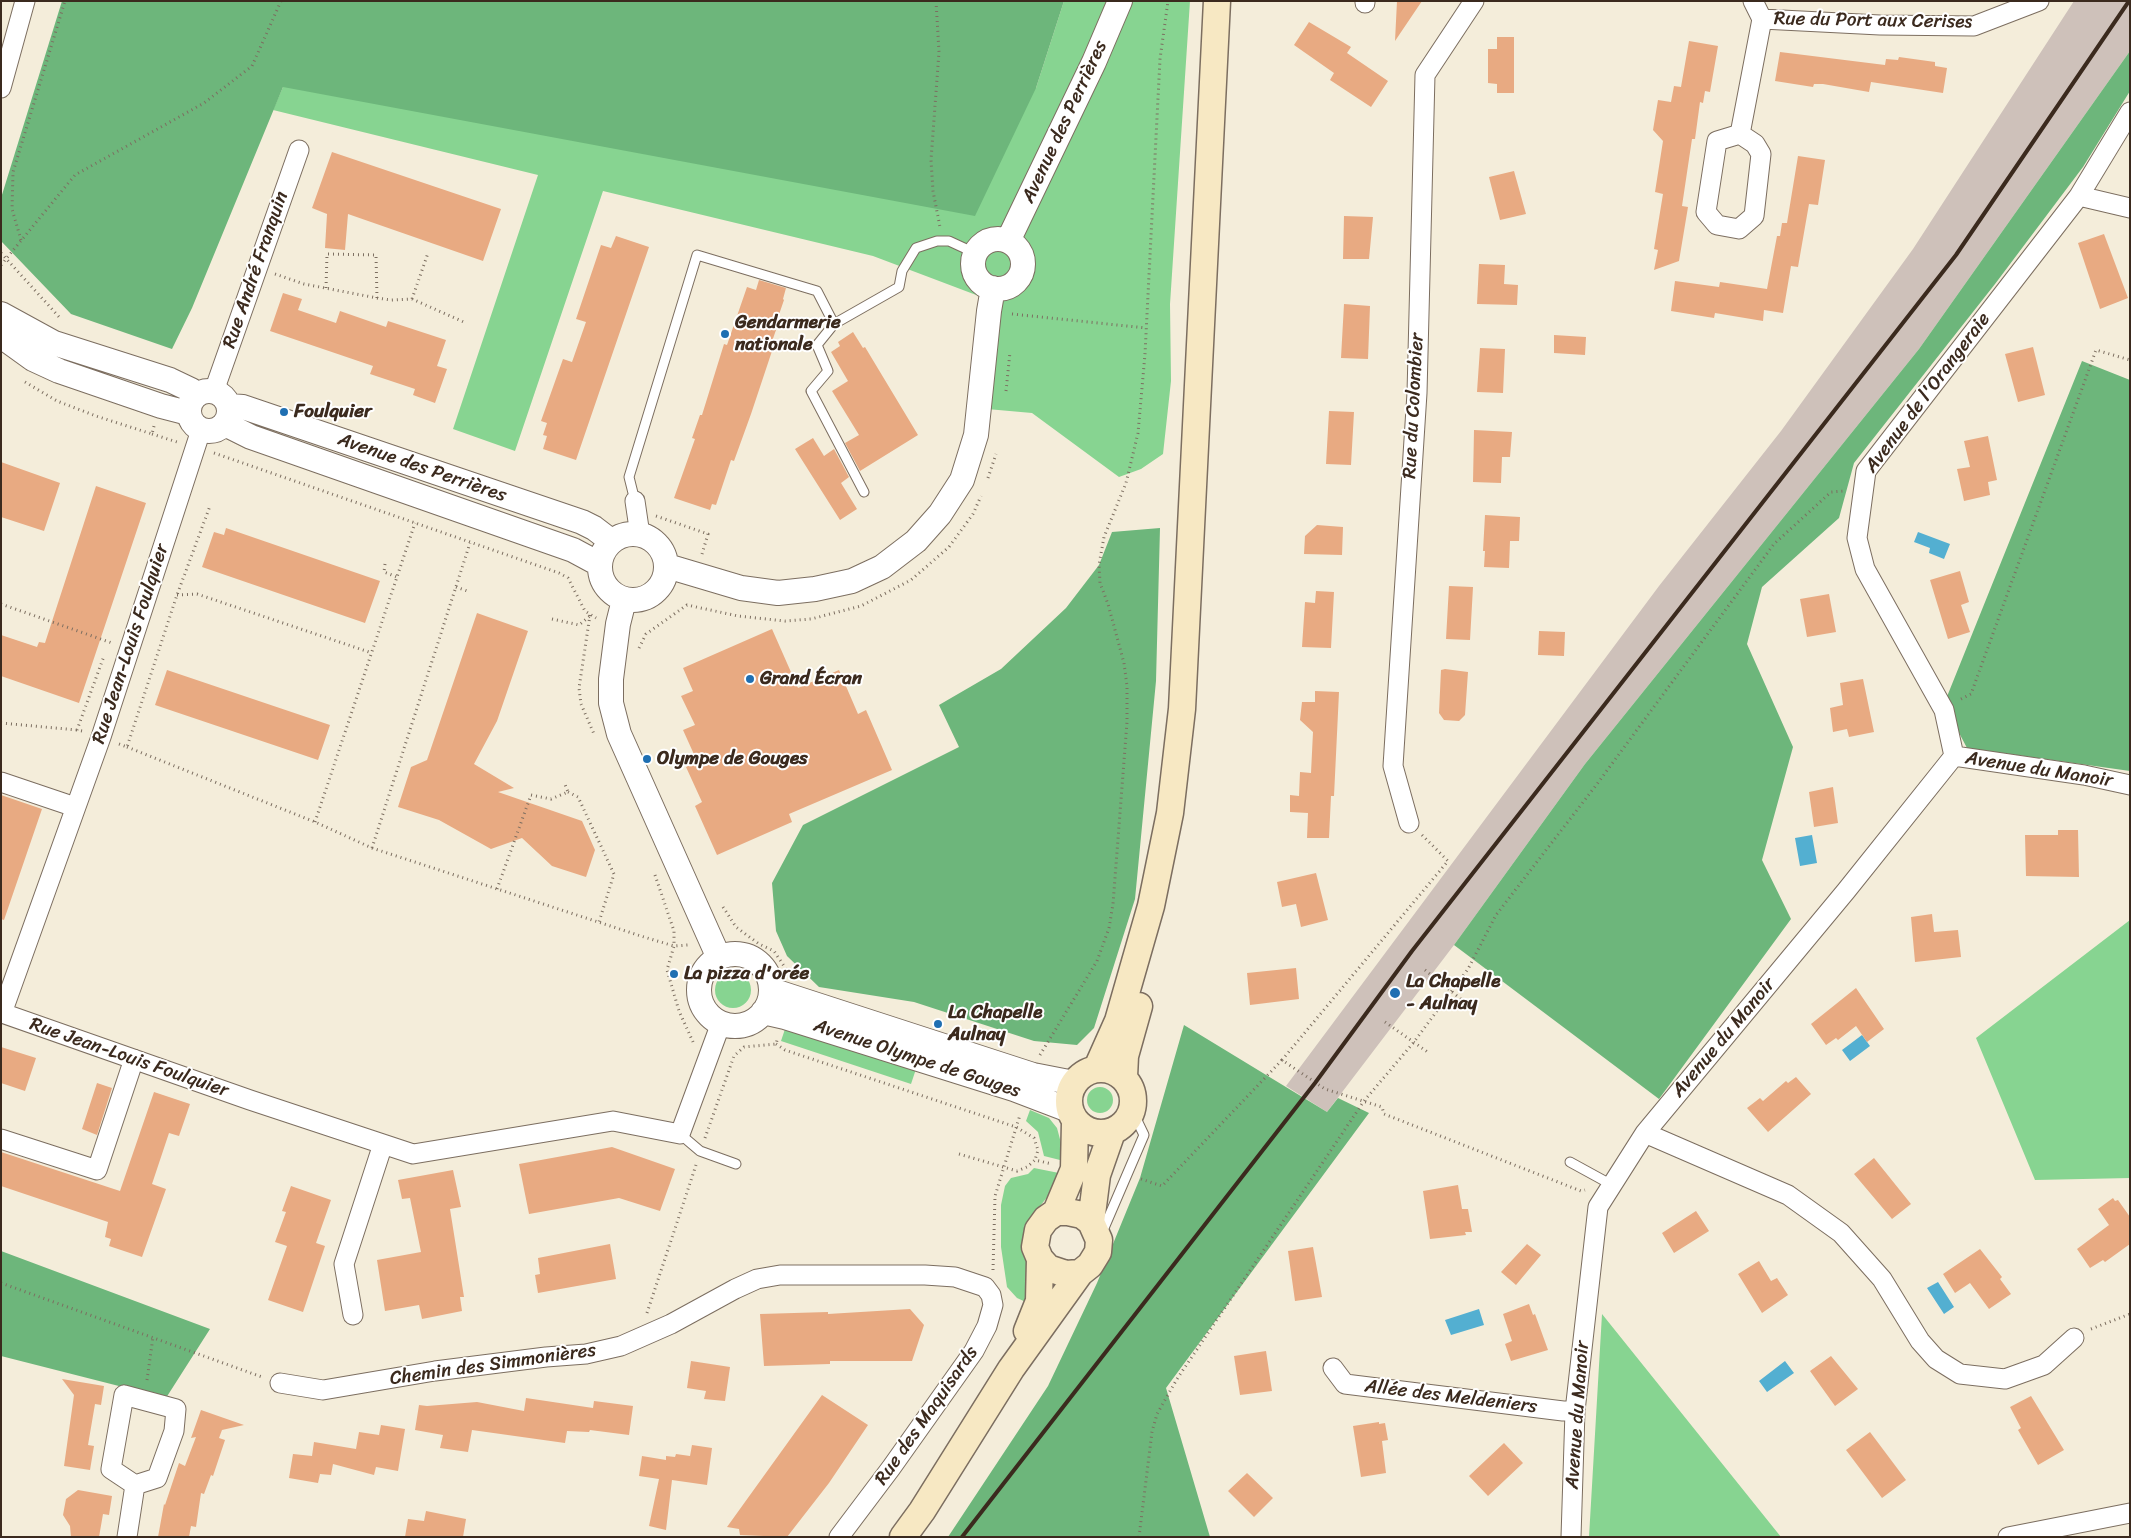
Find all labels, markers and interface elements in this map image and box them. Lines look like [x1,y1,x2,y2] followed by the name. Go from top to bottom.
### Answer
[1774,8,1972,34] street label: Rue du Port aux Cerises
[1017,37,1113,207] street label: Avenue des Perrières
[218,189,294,351] street label: Rue André Franquin
[1860,308,1996,478] street label: Avenue de l'Orangeraie
[735,312,841,356] place label: Gendarmerie nationale
[719,328,731,340] marker: Gendarmerie nationale
[1399,333,1429,479] street label: Rue du Colombier
[294,401,372,423] place label: Foulquier
[278,406,290,418] marker: Foulquier
[335,428,509,508] street label: Avenue des Perrières
[88,541,174,747] street label: Rue Jean-Louis Foulquier
[760,668,862,690] place label: Grand Écran
[744,673,756,685] marker: Grand Écran
[1964,747,2114,793] street label: Avenue du Manoir
[657,748,808,770] place label: Olympe de Gouges
[641,753,653,765] marker: Olympe de Gouges
[684,963,809,985] place label: La pizza d'orée
[668,968,680,980] marker: La pizza d'orée
[1406,971,1500,1015] place label: La Chapelle - Aulnay
[1667,974,1781,1102] street label: Avenue du Manoir
[1388,986,1402,1000] marker: La Chapelle - Aulnay
[948,1002,1042,1046] place label: La Chapelle Aulnay
[27,1013,231,1103] street label: Rue Jean-Louis Foulquier
[811,1015,1023,1103] street label: Avenue Olympe de Gouges
[932,1018,944,1030] marker: La Chapelle Aulnay
[389,1339,597,1391] street label: Chemin des Simmonières
[1561,1340,1595,1490] street label: Avenue du Manoir
[871,1342,983,1490] street label: Rue des Maquisards
[1363,1375,1539,1419] street label: Allée des Meldeniers

